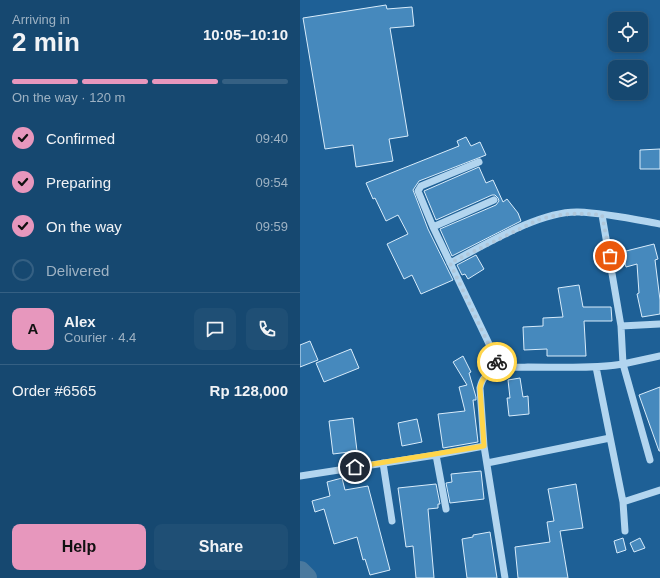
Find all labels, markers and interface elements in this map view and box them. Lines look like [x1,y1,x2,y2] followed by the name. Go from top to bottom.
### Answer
[12,12,70,27] text: Arriving in
[608,12,648,100] map controls
[608,12,648,52] button: locate
[203,26,288,43] text: 10:05–10:10
[12,27,80,57] text: 2 min
[608,60,648,100] button: layers
[12,90,125,105] text: On the way · 120 m
[12,127,34,149] icon: check
[46,130,115,147] text: Confirmed
[255,131,288,146] text: 09:40
[12,171,34,193] icon: check
[46,174,111,191] text: Preparing
[255,175,288,190] text: 09:54
[12,215,34,237] icon: check
[46,218,122,235] text: On the way
[255,219,288,234] text: 09:59
[593,239,627,273] pin
[599,245,621,267] icon: bag
[46,262,109,279] text: Delivered
[194,308,236,350] button: chat
[246,308,288,350] button: phone
[64,313,96,330] text: Alex
[28,320,38,337] text: A
[64,330,136,345] text: Courier · 4.4
[477,342,517,382] courier
[486,351,508,373] icon: bike
[12,382,96,399] text: Order #6565
[210,382,288,399] text: Rp 128,000
[338,450,372,484] pin
[344,456,366,478] icon: home
[12,524,146,570] button: Help
[154,524,288,570] button: Share

